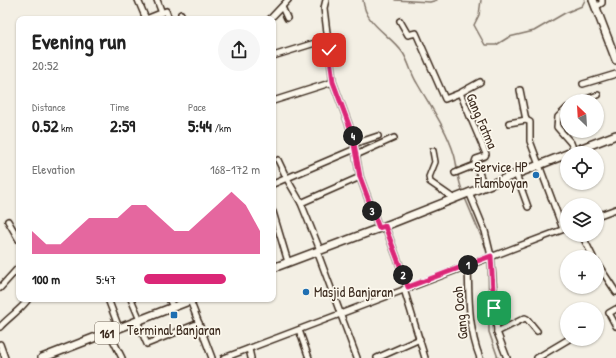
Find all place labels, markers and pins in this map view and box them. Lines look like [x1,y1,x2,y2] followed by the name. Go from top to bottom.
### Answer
[312,33,346,67] pin
[343,126,363,146] pin: 4
[474,157,528,193] place label: Service HP Flamboyan
[531,170,541,180] marker: Service HP Flamboyan
[362,201,382,221] pin: 3
[458,255,478,275] pin: 1
[393,265,413,285] pin: 2
[314,282,393,302] place label: Masjid Banjaran
[301,287,311,297] marker: Masjid Banjaran
[477,291,511,325] pin
[169,310,179,320] marker: Terminal Banjaran
[127,320,221,340] place label: Terminal Banjaran

